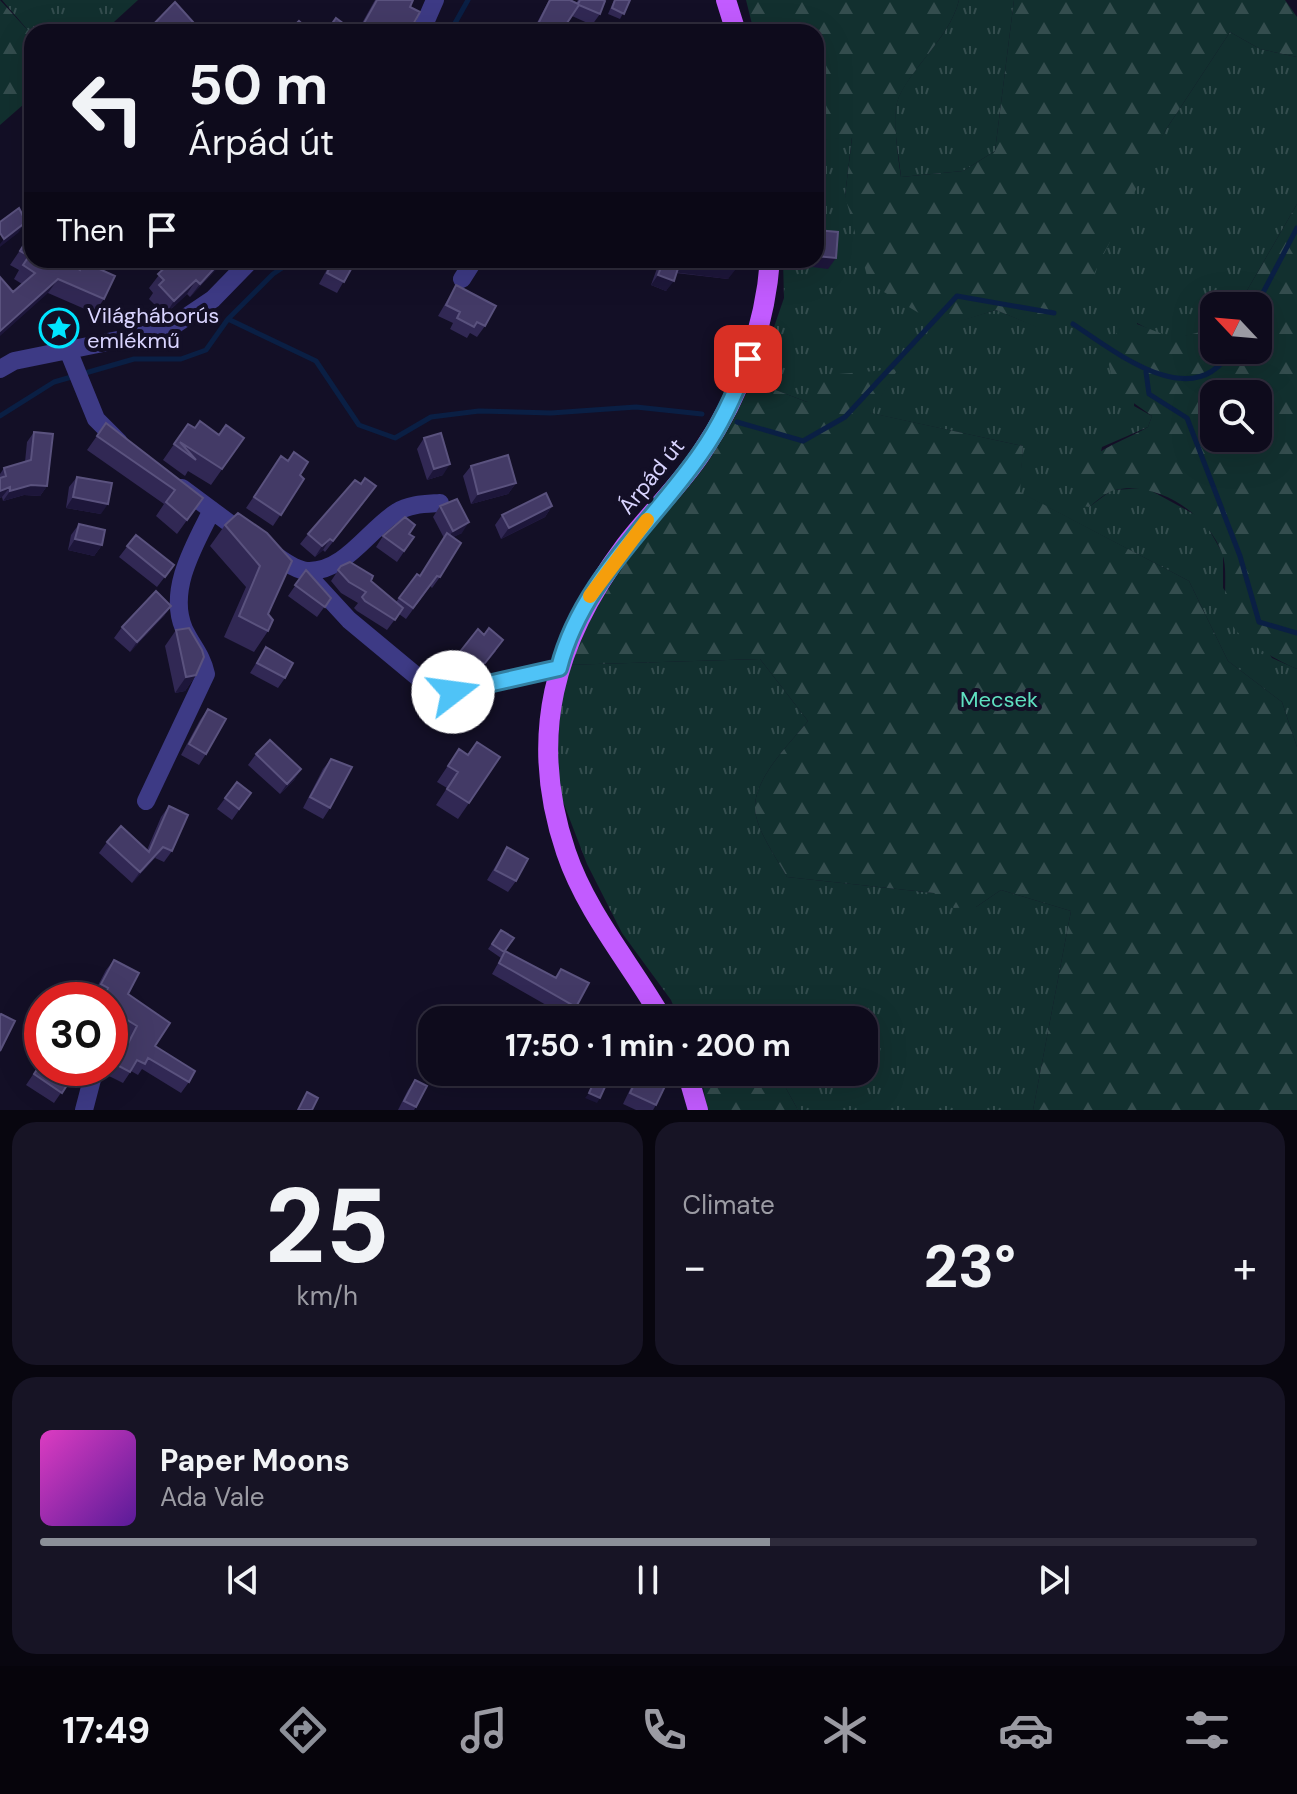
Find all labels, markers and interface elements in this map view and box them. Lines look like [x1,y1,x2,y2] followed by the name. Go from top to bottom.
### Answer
[188,48,328,121] text: 50 m
[56,56,160,160] icon: left
[188,119,334,166] text: Árpád út
[140,208,184,252] icon: arrive
[56,211,124,250] text: Then
[1200,292,1272,364] north arrow
[1200,292,1272,452] map controls
[87,301,219,355] place label: Világháborús emlékmű
[38,307,80,349] place icon: Világháborús emlékmű
[714,325,782,393] pin
[726,337,770,381] icon: arrive
[1200,380,1272,452] button: search
[612,432,691,520] street label: Árpád út
[411,650,495,734] position arrow
[960,685,1038,714] park label: Mecsek
[24,982,128,1086] speed limit sign: 30
[505,1026,791,1065] text: 17:50 · 1 min · 200 m
[265,1159,390,1294] text: 25
[683,1188,775,1222] text: Climate
[923,1227,1016,1306] text: 23°
[683,1238,707,1296] text: −
[1233,1238,1257,1296] text: +
[297,1279,358,1313] text: km/h
[160,1441,350,1480] text: Paper Moons
[160,1480,265,1514] text: Ada Vale
[221,1558,265,1602] icon: previous
[626,1558,670,1602] icon: pause
[1032,1558,1076,1602] icon: next
[275,1702,331,1758] icon: directions
[456,1702,512,1758] icon: music
[636,1702,692,1758] icon: phone
[817,1702,873,1758] icon: climate
[998,1702,1054,1758] icon: car
[1179,1702,1235,1758] icon: filters
[62,1707,150,1754] text: 17:49

